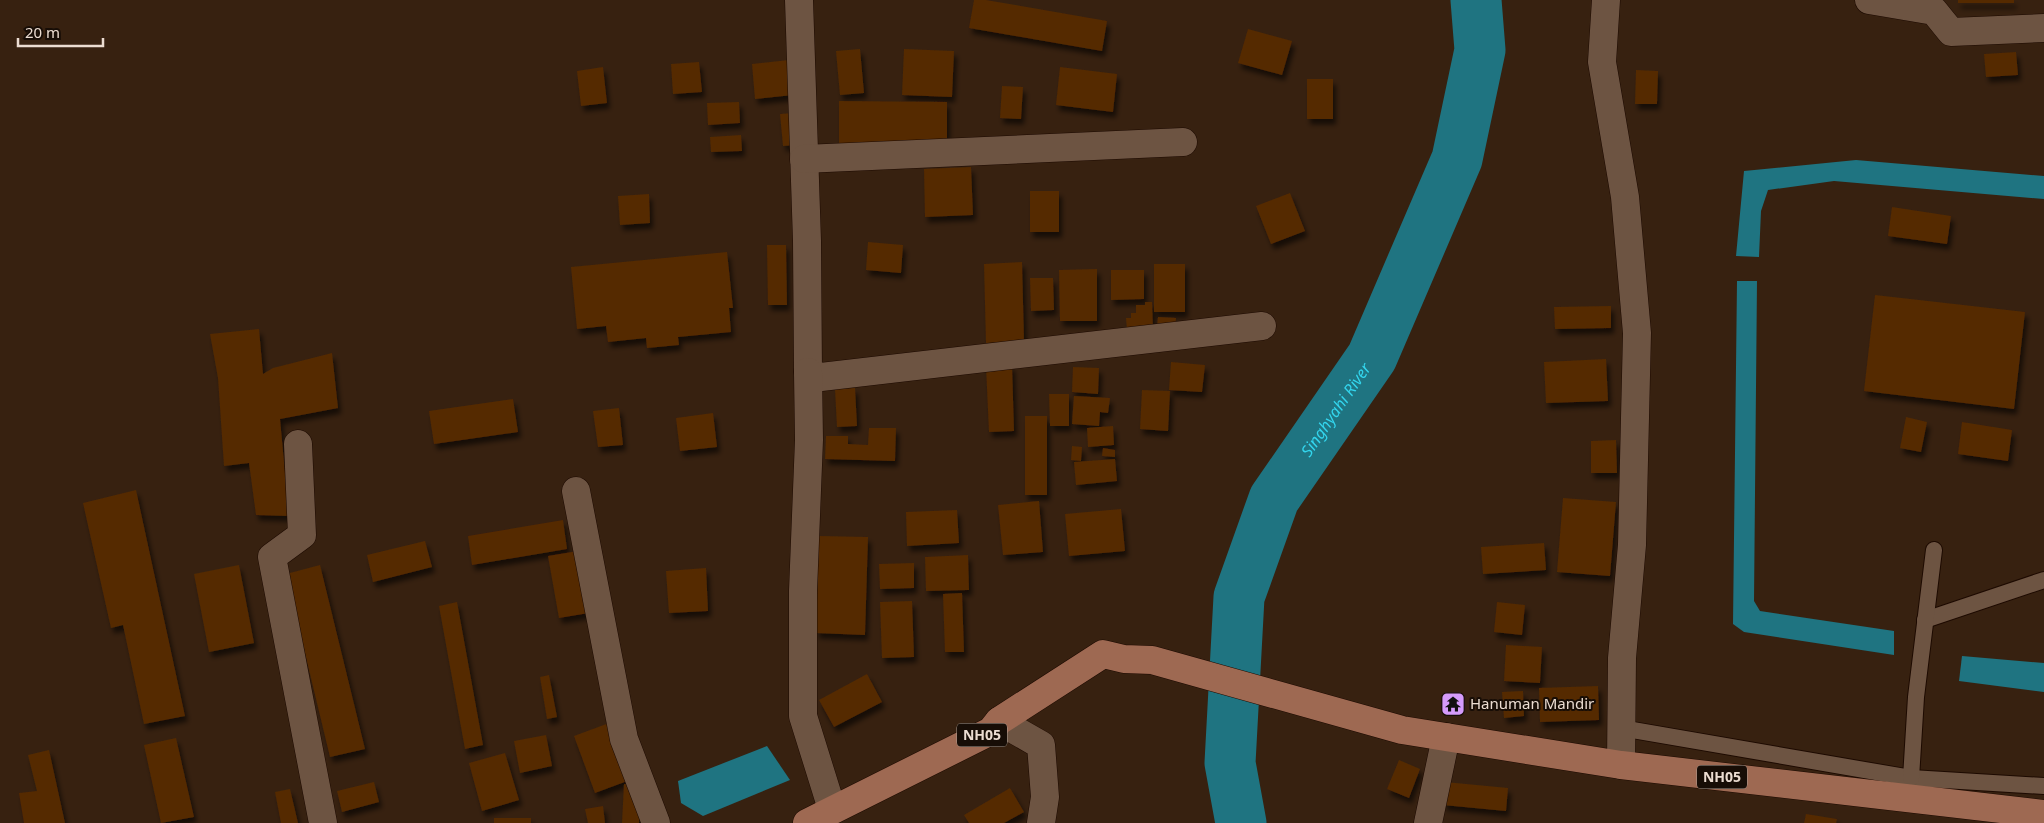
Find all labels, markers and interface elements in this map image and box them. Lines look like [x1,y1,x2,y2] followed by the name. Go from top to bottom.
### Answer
[18,15,102,47] scale bar
[25,22,60,42] text: 20 m
[1296,358,1376,461] water label: Singhyahi River
[1440,691,1466,717] temple icon: Hanuman Mandir
[1470,693,1594,713] place label: Hanuman Mandir
[957,724,1007,746] road number: NH05
[1697,766,1747,789] road number: NH05

